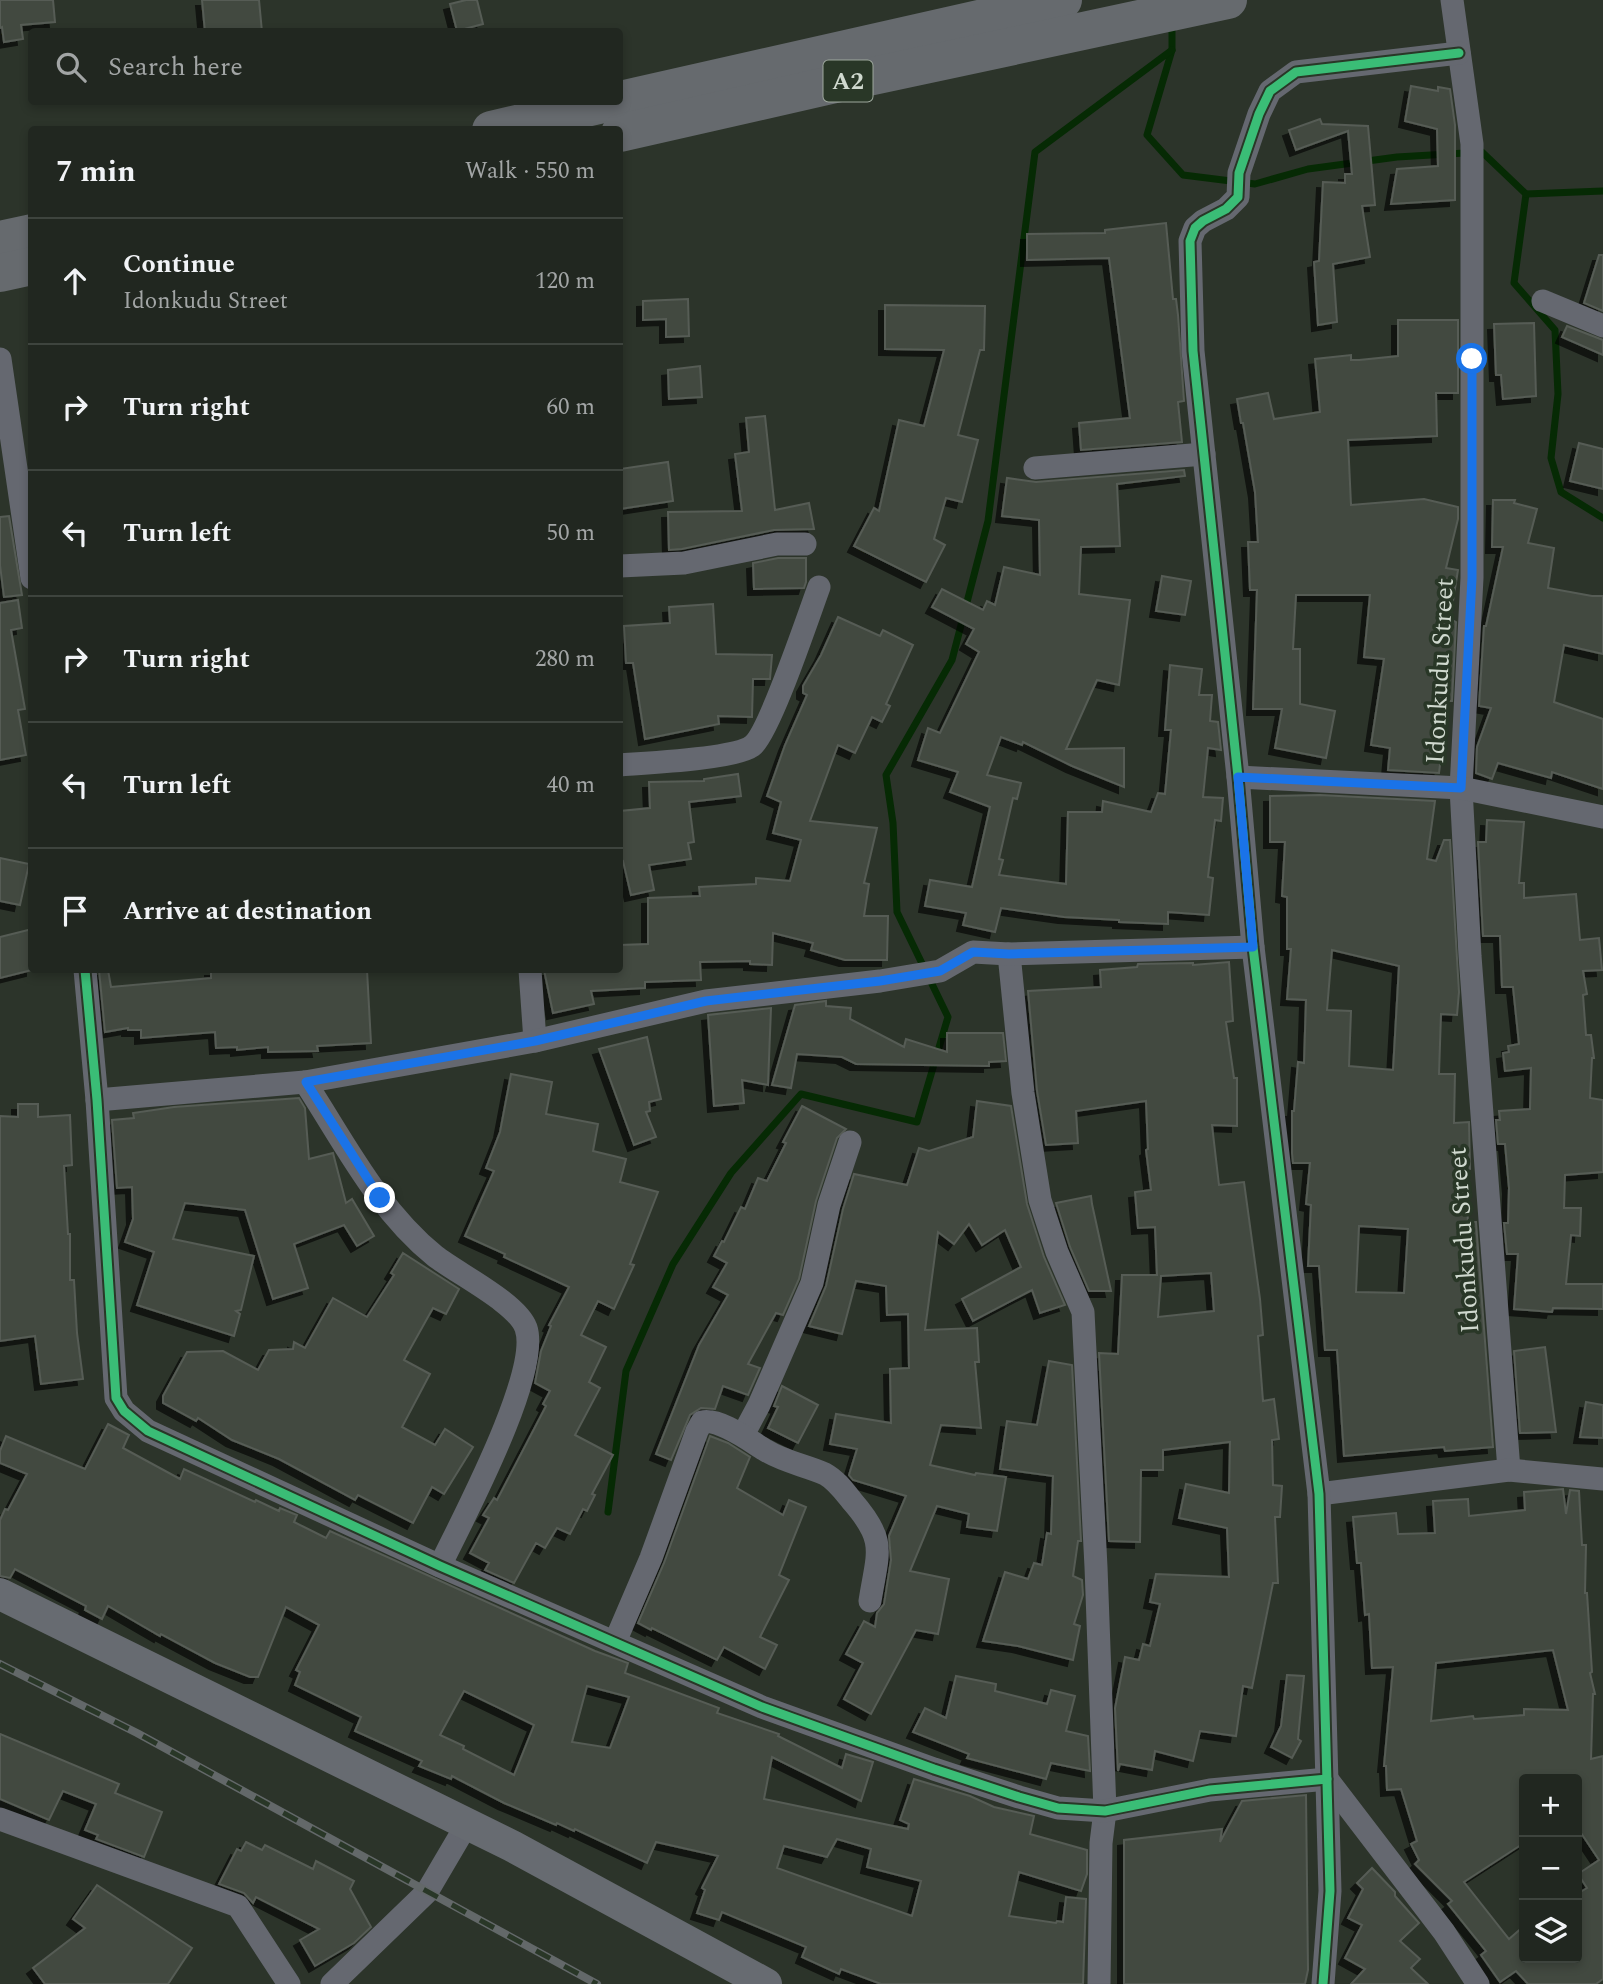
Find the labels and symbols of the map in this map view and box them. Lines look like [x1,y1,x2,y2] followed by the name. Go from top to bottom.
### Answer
[824,60,872,102] road number: A2
[1456,343,1487,374] route start
[1415,577,1465,765] street label: Idonkudu Street
[1438,1145,1490,1334] street label: Idonkudu Street
[364,1182,395,1213] route end

